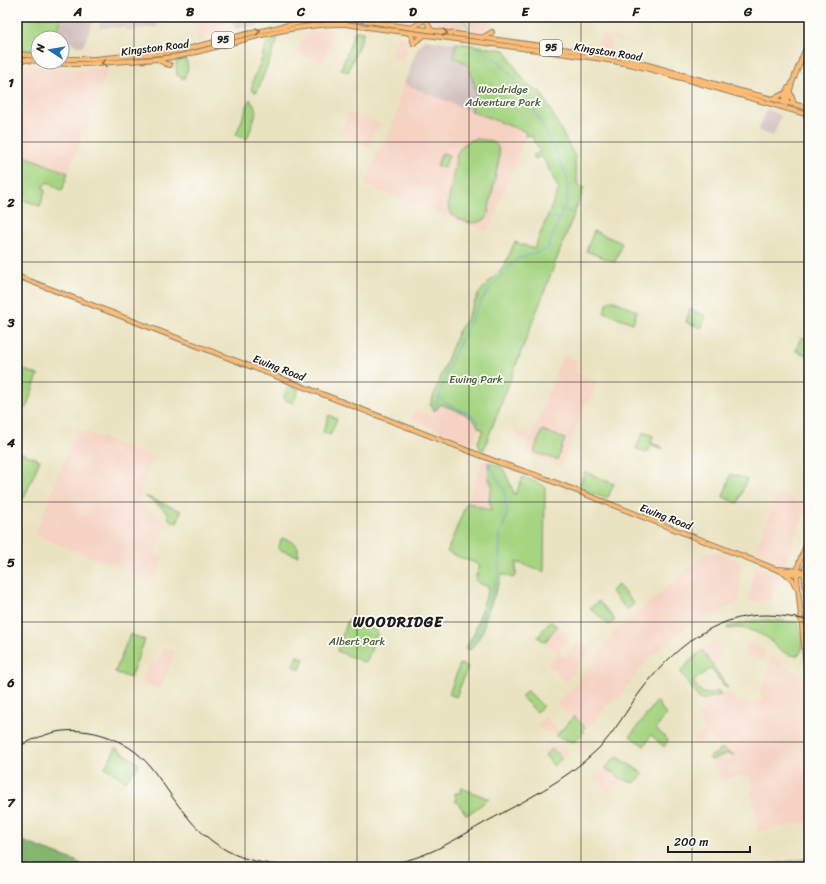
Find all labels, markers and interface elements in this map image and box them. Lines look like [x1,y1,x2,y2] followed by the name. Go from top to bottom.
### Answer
[73,0,82,23] text: A
[186,0,195,23] text: B
[296,0,306,23] text: C
[409,0,417,23] text: D
[521,0,530,23] text: E
[631,0,640,23] text: F
[743,0,753,23] text: G
[255,28,261,36] one-way arrow
[442,28,448,37] one-way arrow
[30,30,70,70] north arrow
[212,32,234,48] road number: 95
[120,34,191,62] street label: Kingston Road
[573,37,644,67] street label: Kingston Road
[540,40,562,56] road number: 95
[30,42,51,55] text: N
[101,59,107,68] one-way arrow
[8,71,14,94] text: 1
[464,80,541,112] park label: Woodridge Adventure Park
[6,191,15,214] text: 2
[6,311,15,334] text: 3
[250,349,309,387] street label: Ewing Road
[449,370,503,389] park label: Ewing Park
[6,431,16,454] text: 4
[637,498,696,536] street label: Ewing Road
[7,551,15,574] text: 5
[353,609,444,635] district label: WOODRIDGE
[328,632,385,651] park label: Albert Park
[6,671,15,694] text: 6
[7,791,16,814] text: 7
[668,828,750,854] scale bar
[674,831,708,853] text: 200 m

